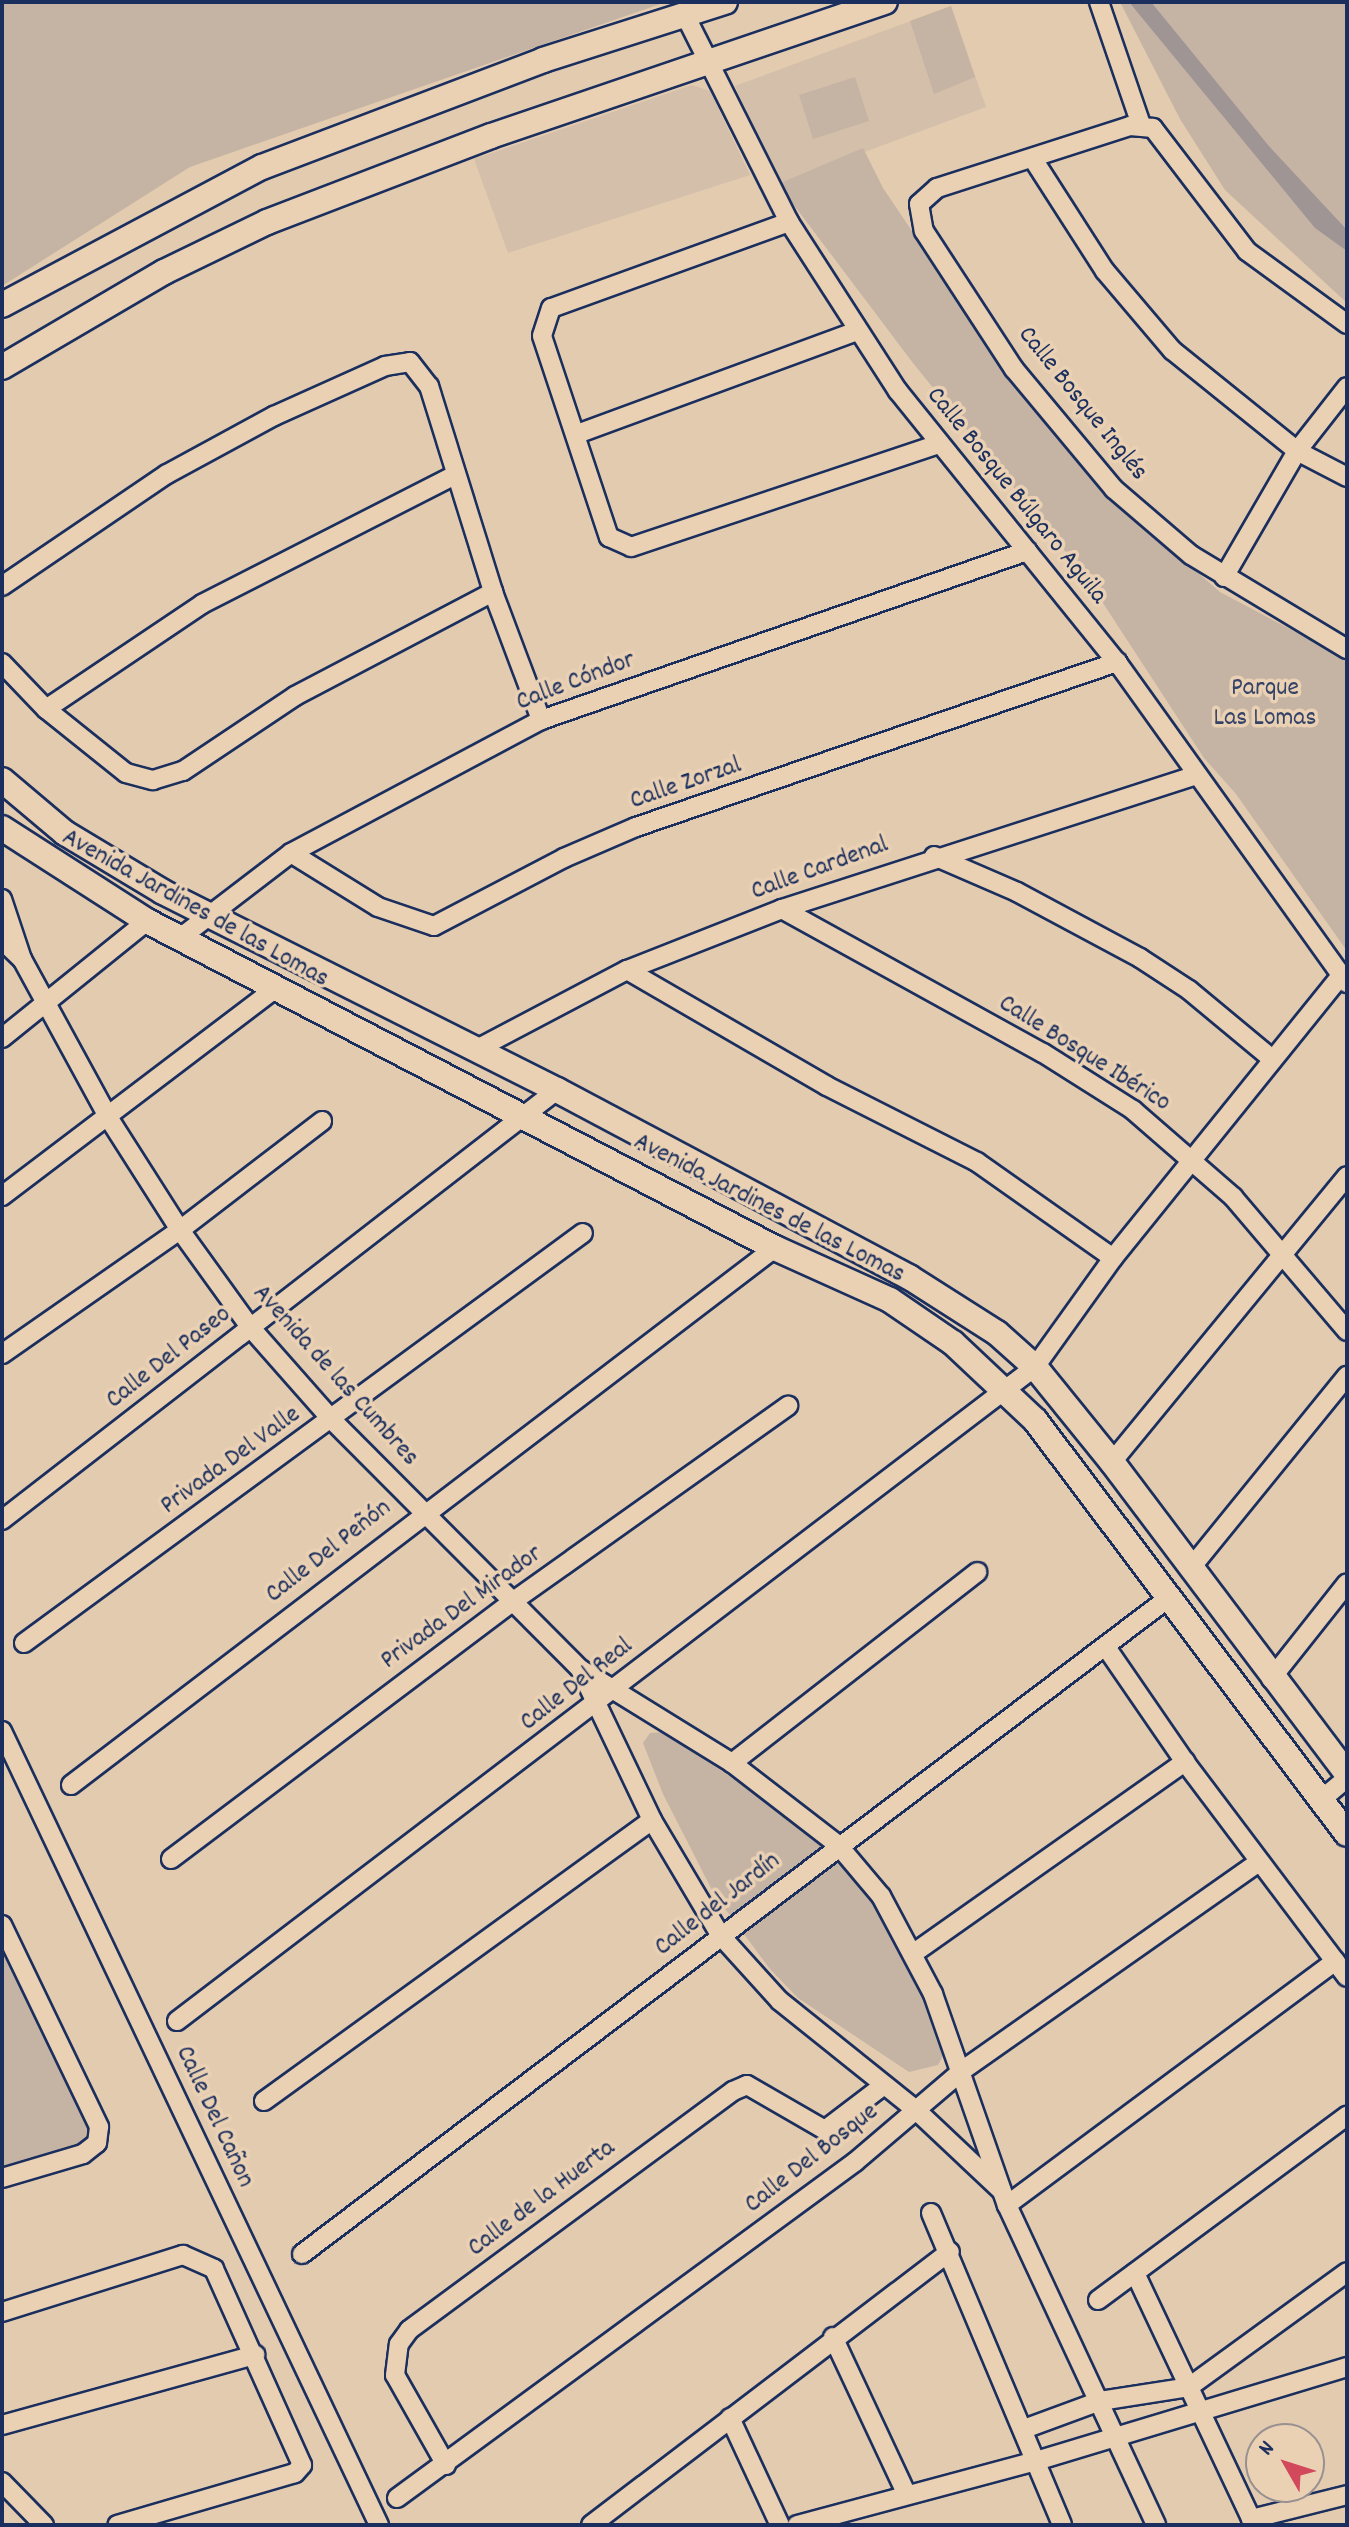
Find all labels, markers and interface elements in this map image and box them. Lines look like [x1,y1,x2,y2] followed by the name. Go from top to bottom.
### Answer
[1010,321,1154,487] street label: Calle Bosque Inglés
[919,381,1113,611] street label: Calle Bosque Búlgaro Aguila
[512,645,640,719] street label: Calle Cóndor
[1214,673,1316,734] park label: Parque Las Lomas
[626,750,746,818] street label: Calle Zorzal
[56,823,334,995] street label: Avenida Jardines de las Lomas
[747,830,893,908] street label: Calle Cardenal
[992,989,1176,1119] street label: Calle Bosque Ibérico
[628,1127,910,1291] street label: Avenida Jardines de las Lomas
[245,1279,425,1473] street label: Avenida de las Cumbres
[100,1300,238,1416] street label: Calle Del Paseo
[155,1400,307,1522] street label: Privada Del Valle
[260,1493,398,1611] street label: Calle Del Peñón
[375,1539,549,1677] street label: Privada Del Mirador
[514,1631,640,1739] street label: Calle Del Real
[649,1846,787,1964] street label: Calle del Jardín
[168,2041,260,2193] street label: Calle Del Cañon
[739,2097,885,2221] street label: Calle Del Bosque
[462,2134,622,2264] street label: Calle de la Huerta
[1245,2423,1325,2503] north arrow
[1252,2435,1283,2463] text: N

